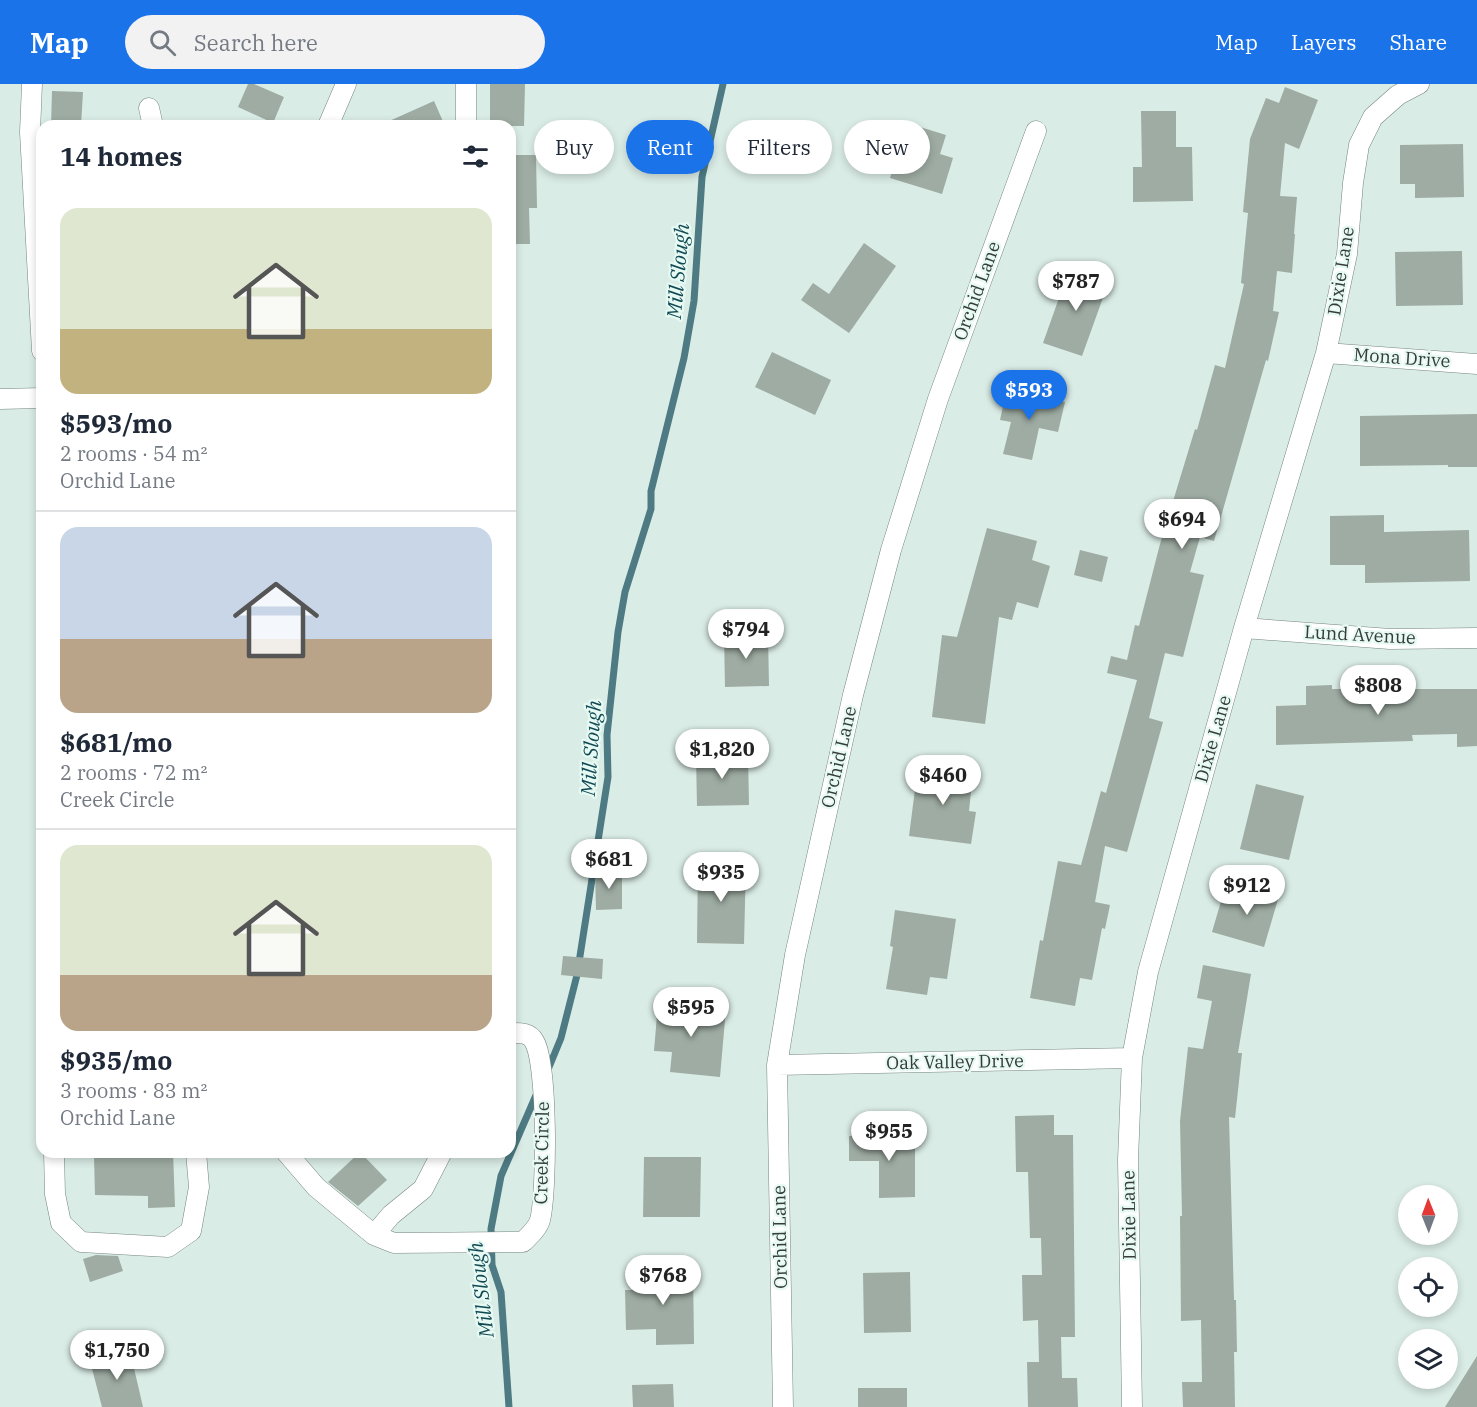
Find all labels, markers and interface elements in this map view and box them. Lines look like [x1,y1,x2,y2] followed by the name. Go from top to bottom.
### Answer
[125,15,545,69] search box
[30,24,89,61] text: Map
[146,26,179,59] icon: search
[194,28,318,57] text: Search here
[1215,28,1258,56] text: Map
[1291,28,1357,56] text: Layers
[1390,28,1447,56] text: Share
[534,120,614,174] chip: Buy
[626,120,714,174] chip: Rent
[726,120,832,174] chip: Filters
[844,120,930,174] chip: New
[60,139,182,173] text: 14 homes
[459,140,492,173] icon: filters
[660,222,695,321] water label: Mill Slough
[1322,225,1359,317] street label: Dixie Lane
[948,238,1005,344] street label: Orchid Lane
[222,247,330,355] icon: home
[1040,261,1112,312] pin: $787
[1052,267,1100,294] text: $787
[1353,343,1451,372] street label: Mona Drive
[993,370,1065,421] pin: $593
[1005,376,1053,403] text: $593
[60,406,172,440] text: $593/mo
[60,440,207,467] text: 2 rooms · 54 m²
[60,467,175,494] text: Orchid Lane
[1146,499,1218,550] pin: $694
[1158,505,1206,532] text: $694
[222,566,330,674] icon: home
[710,609,782,660] pin: $794
[722,615,770,642] text: $794
[1304,620,1416,649] street label: Lund Avenue
[1342,665,1414,716] pin: $808
[1354,671,1402,698] text: $808
[1189,693,1236,785] street label: Dixie Lane
[574,699,607,798] water label: Mill Slough
[816,704,861,810] street label: Orchid Lane
[60,725,172,759] text: $681/mo
[673,729,771,780] pin: $1,820
[689,735,755,762] text: $1,820
[907,755,979,806] pin: $460
[60,759,207,786] text: 2 rooms · 72 m²
[919,761,967,788] text: $460
[60,786,174,813] text: Creek Circle
[573,839,645,890] pin: $681
[585,845,633,872] text: $681
[685,852,757,903] pin: $935
[697,858,745,885] text: $935
[1211,865,1283,916] pin: $912
[1223,871,1271,898] text: $912
[222,884,330,992] icon: home
[655,987,727,1038] pin: $595
[667,993,715,1020] text: $595
[60,1043,172,1077] text: $935/mo
[886,1049,1024,1074] street label: Oak Valley Drive
[60,1077,207,1104] text: 3 rooms · 83 m²
[529,1101,554,1205] street label: Creek Circle
[60,1104,175,1131] text: Orchid Lane
[853,1111,925,1162] pin: $955
[865,1117,913,1144] text: $955
[1116,1170,1141,1260] street label: Dixie Lane
[767,1185,792,1289] street label: Orchid Lane
[1398,1185,1458,1245] north arrow
[1398,1185,1458,1389] map controls
[461,1241,500,1340] water label: Mill Slough
[627,1255,699,1306] pin: $768
[1398,1257,1458,1317] button: locate
[639,1261,687,1288] text: $768
[1398,1329,1458,1389] button: layers
[68,1330,166,1381] pin: $1,750
[84,1336,150,1363] text: $1,750

